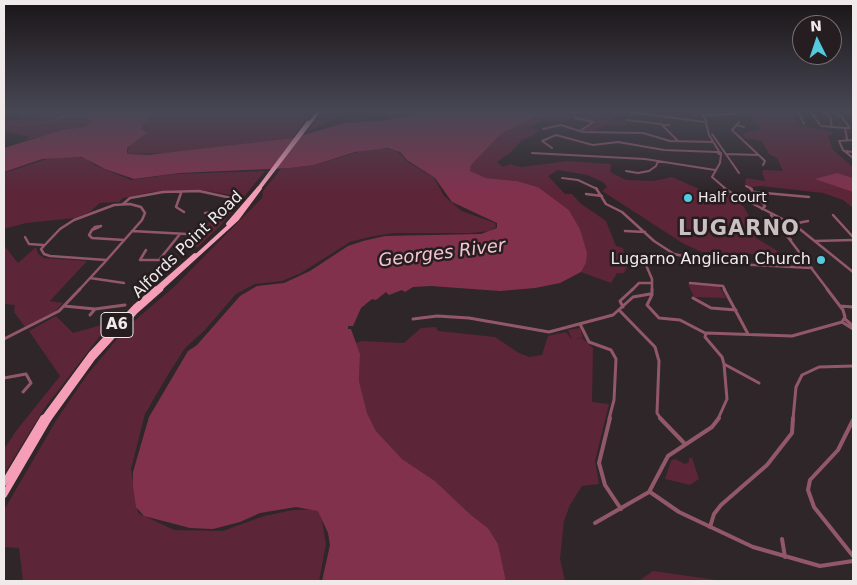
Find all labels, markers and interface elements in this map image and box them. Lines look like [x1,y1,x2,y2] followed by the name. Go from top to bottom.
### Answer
[792,15,842,65] north arrow
[810,18,822,34] text: N
[129,188,247,302] street label: Alfords Point Road
[698,190,767,206] place label: Half court
[682,192,694,204] marker: Half court
[677,217,801,243] district label: LUGARNO
[377,236,507,272] water label: Georges River
[610,250,811,270] place label: Lugarno Anglican Church
[815,254,827,266] marker: Lugarno Anglican Church
[101,312,133,338] road number: A6

